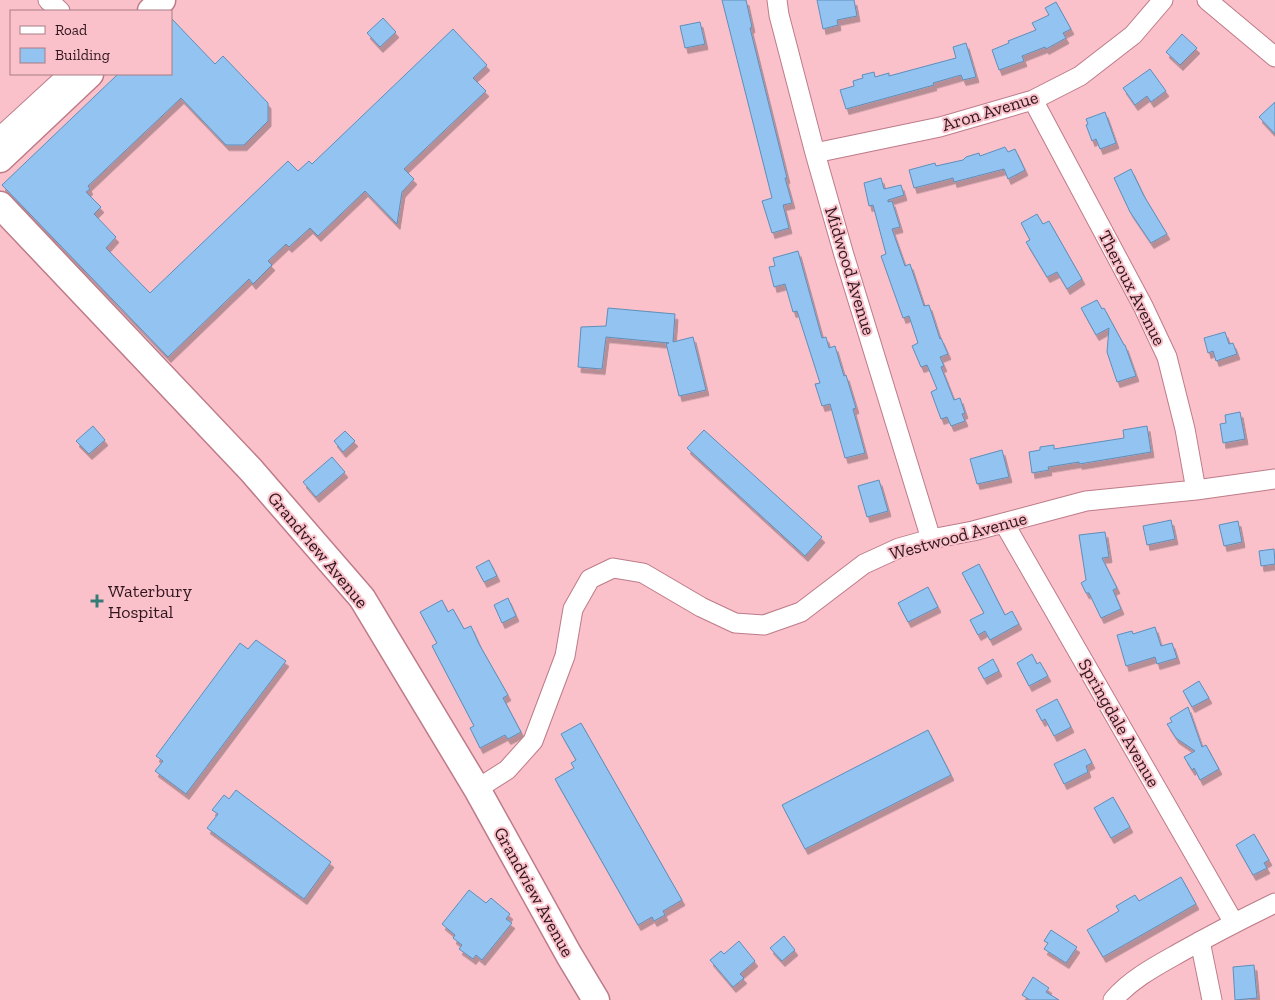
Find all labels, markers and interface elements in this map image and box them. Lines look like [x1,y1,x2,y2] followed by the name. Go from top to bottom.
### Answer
[10,10,172,75] legend
[55,21,88,39] text: Road
[55,46,110,64] text: Building
[939,86,1041,136] street label: Aron Avenue
[820,204,880,338] street label: Midwood Avenue
[1094,227,1170,349] street label: Theroux Avenue
[263,487,373,613] street label: Grandview Avenue
[887,507,1029,565] street label: Westwood Avenue
[108,580,193,623] place label: Waterbury Hospital
[90,594,104,608] marker: Waterbury Hospital
[1073,655,1165,791] street label: Springdale Avenue
[489,823,579,961] street label: Grandview Avenue

